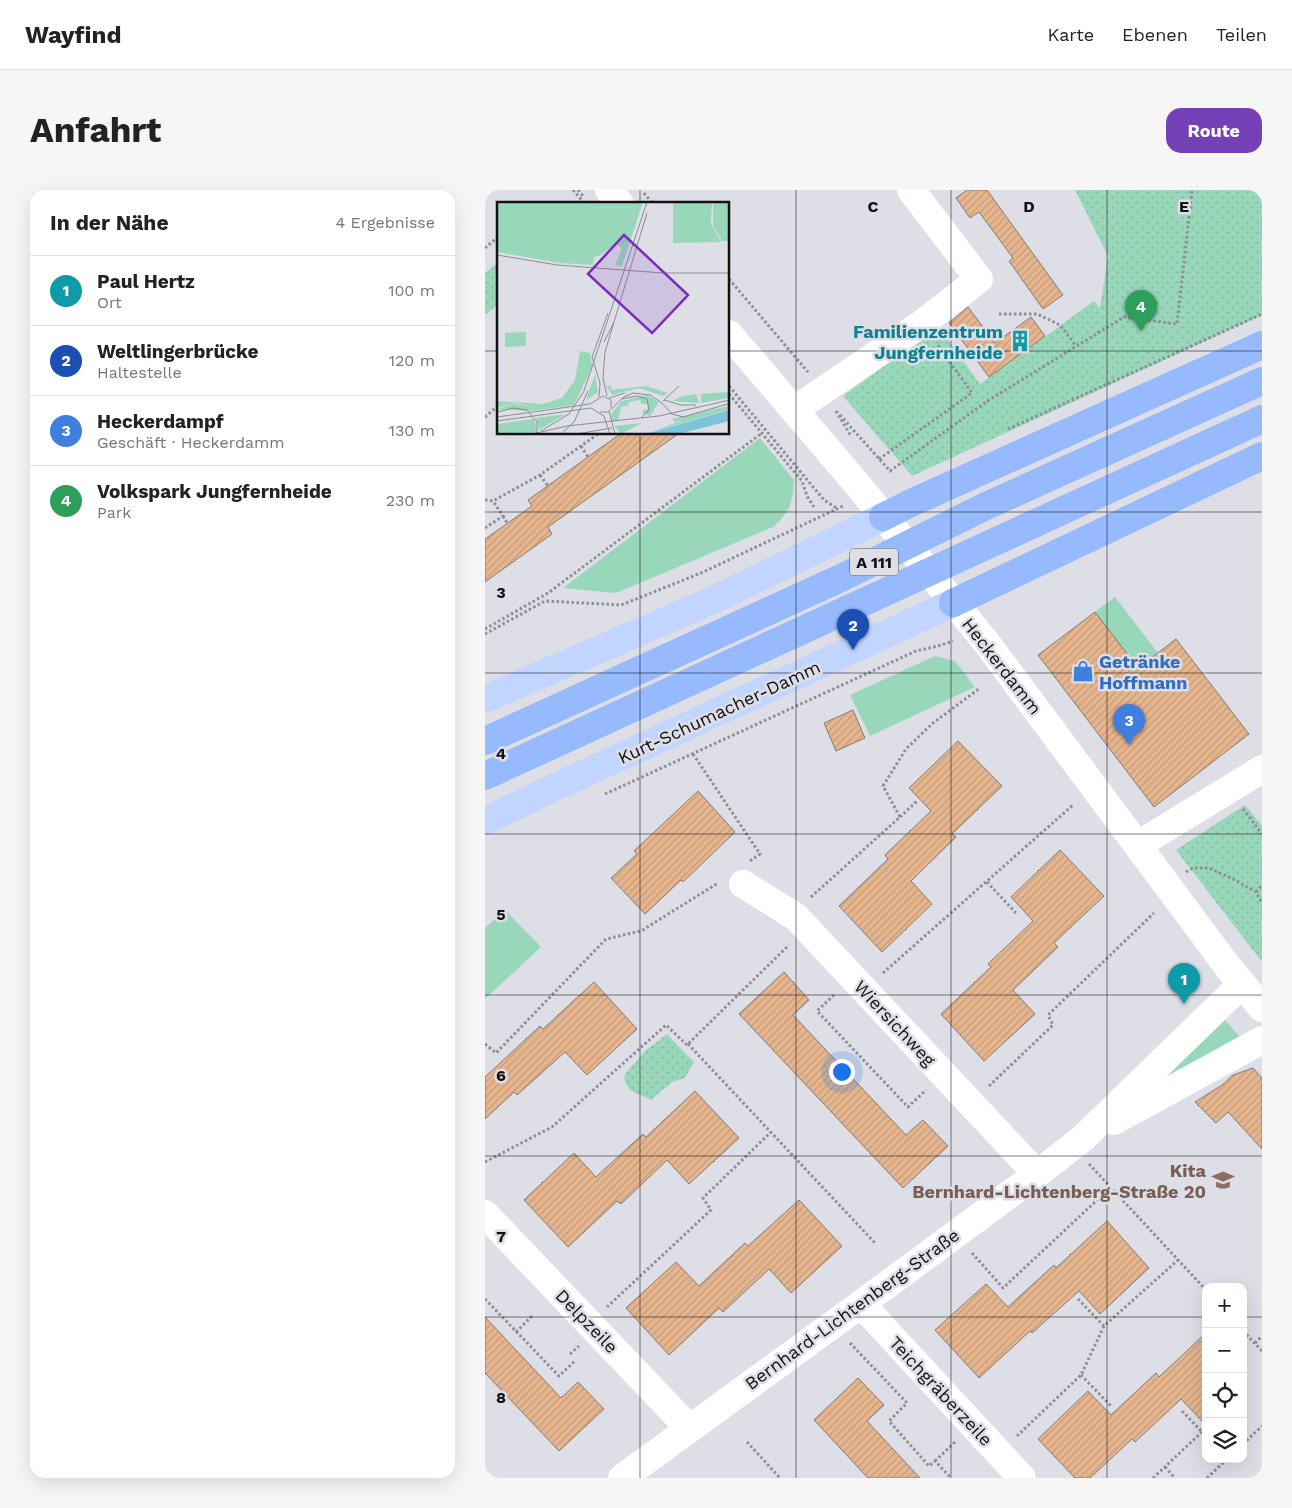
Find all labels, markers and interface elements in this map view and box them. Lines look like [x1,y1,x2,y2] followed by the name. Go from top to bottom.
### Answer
[25,21,121,49] text: Wayfind
[1048,24,1094,45] text: Karte
[1122,24,1188,45] text: Ebenen
[1216,24,1267,45] text: Teilen
[1166,108,1262,153] button: Route
[30,109,161,151] text: Anfahrt
[868,197,879,216] text: C
[1023,197,1035,216] text: D
[1179,197,1189,216] text: E
[497,202,730,435] inset map
[50,210,169,235] text: In der Nähe
[335,213,435,232] text: 4 Ergebnisse
[97,270,195,293] text: Paul Hertz
[63,281,69,300] text: 1
[388,281,435,300] text: 100 m
[1125,290,1157,331] pin: 4
[97,293,122,312] text: Ort
[853,321,1003,363] place label: Familienzentrum Jungfernheide
[1007,328,1033,354] building icon: Familienzentrum Jungfernheide
[97,340,258,363] text: Weltlingerbrücke
[61,351,71,370] text: 2
[389,351,435,370] text: 120 m
[97,363,182,382] text: Haltestelle
[97,410,224,433] text: Heckerdampf
[61,421,71,440] text: 3
[389,421,435,440] text: 130 m
[97,433,285,452] text: Geschäft · Heckerdamm
[97,480,332,503] text: Volkspark Jungfernheide
[61,491,71,510] text: 4
[386,491,435,510] text: 230 m
[97,503,131,522] text: Park
[850,548,898,576] road number: A 111
[496,583,506,602] text: 3
[837,609,869,650] pin: 2
[958,614,1046,718] street label: Heckerdamm
[1099,651,1187,693] place label: Getränke Hoffmann
[614,656,824,768] street label: Kurt-Schumacher-Damm
[1070,658,1096,684] shop icon: Getränke Hoffmann
[1113,704,1145,745] pin: 3
[496,744,506,763] text: 4
[496,905,506,924] text: 5
[1168,963,1200,1004] pin: 1
[850,976,940,1071] street label: Wiersichweg
[829,1059,855,1085] your location
[496,1066,506,1085] text: 6
[912,1160,1207,1202] place label: Kita Bernhard-Lichtenberg-Straße 20
[1210,1167,1236,1193] school or university icon: Kita Bernhard-Lichtenberg-Straße 20
[741,1224,963,1394] street label: Bernhard-Lichtenberg-Straße
[496,1227,506,1246] text: 7
[1202,1283,1247,1463] map controls
[1202,1283,1247,1328] button: +
[551,1285,623,1357] street label: Delpzeile
[1202,1328,1247,1373] button: −
[885,1332,997,1450] street label: Teichgräberzeile
[1202,1373,1247,1418] button: locate
[496,1388,506,1407] text: 8
[1202,1418,1247,1463] button: layers

